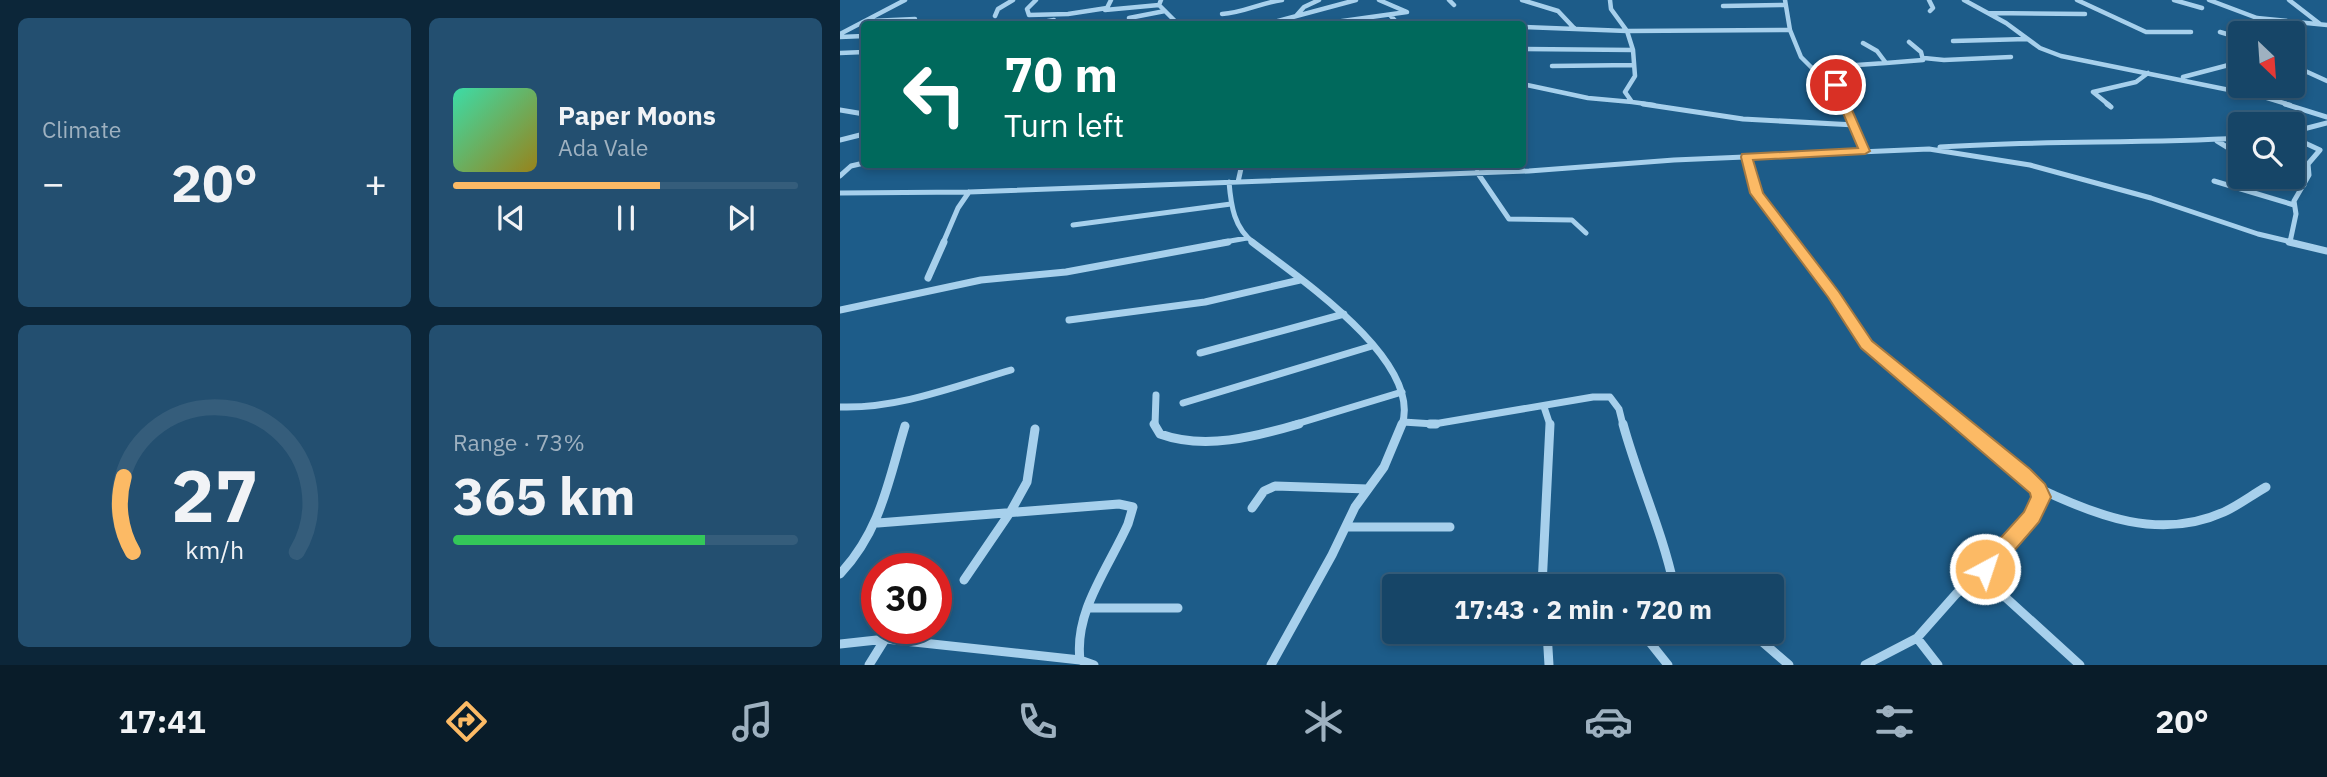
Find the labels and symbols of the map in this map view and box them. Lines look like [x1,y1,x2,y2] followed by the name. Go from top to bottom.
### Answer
[2228,21,2305,98] north arrow
[1806,55,1866,115] pin
[1948,532,2022,606] position arrow
[861,553,952,644] speed limit sign: 30

